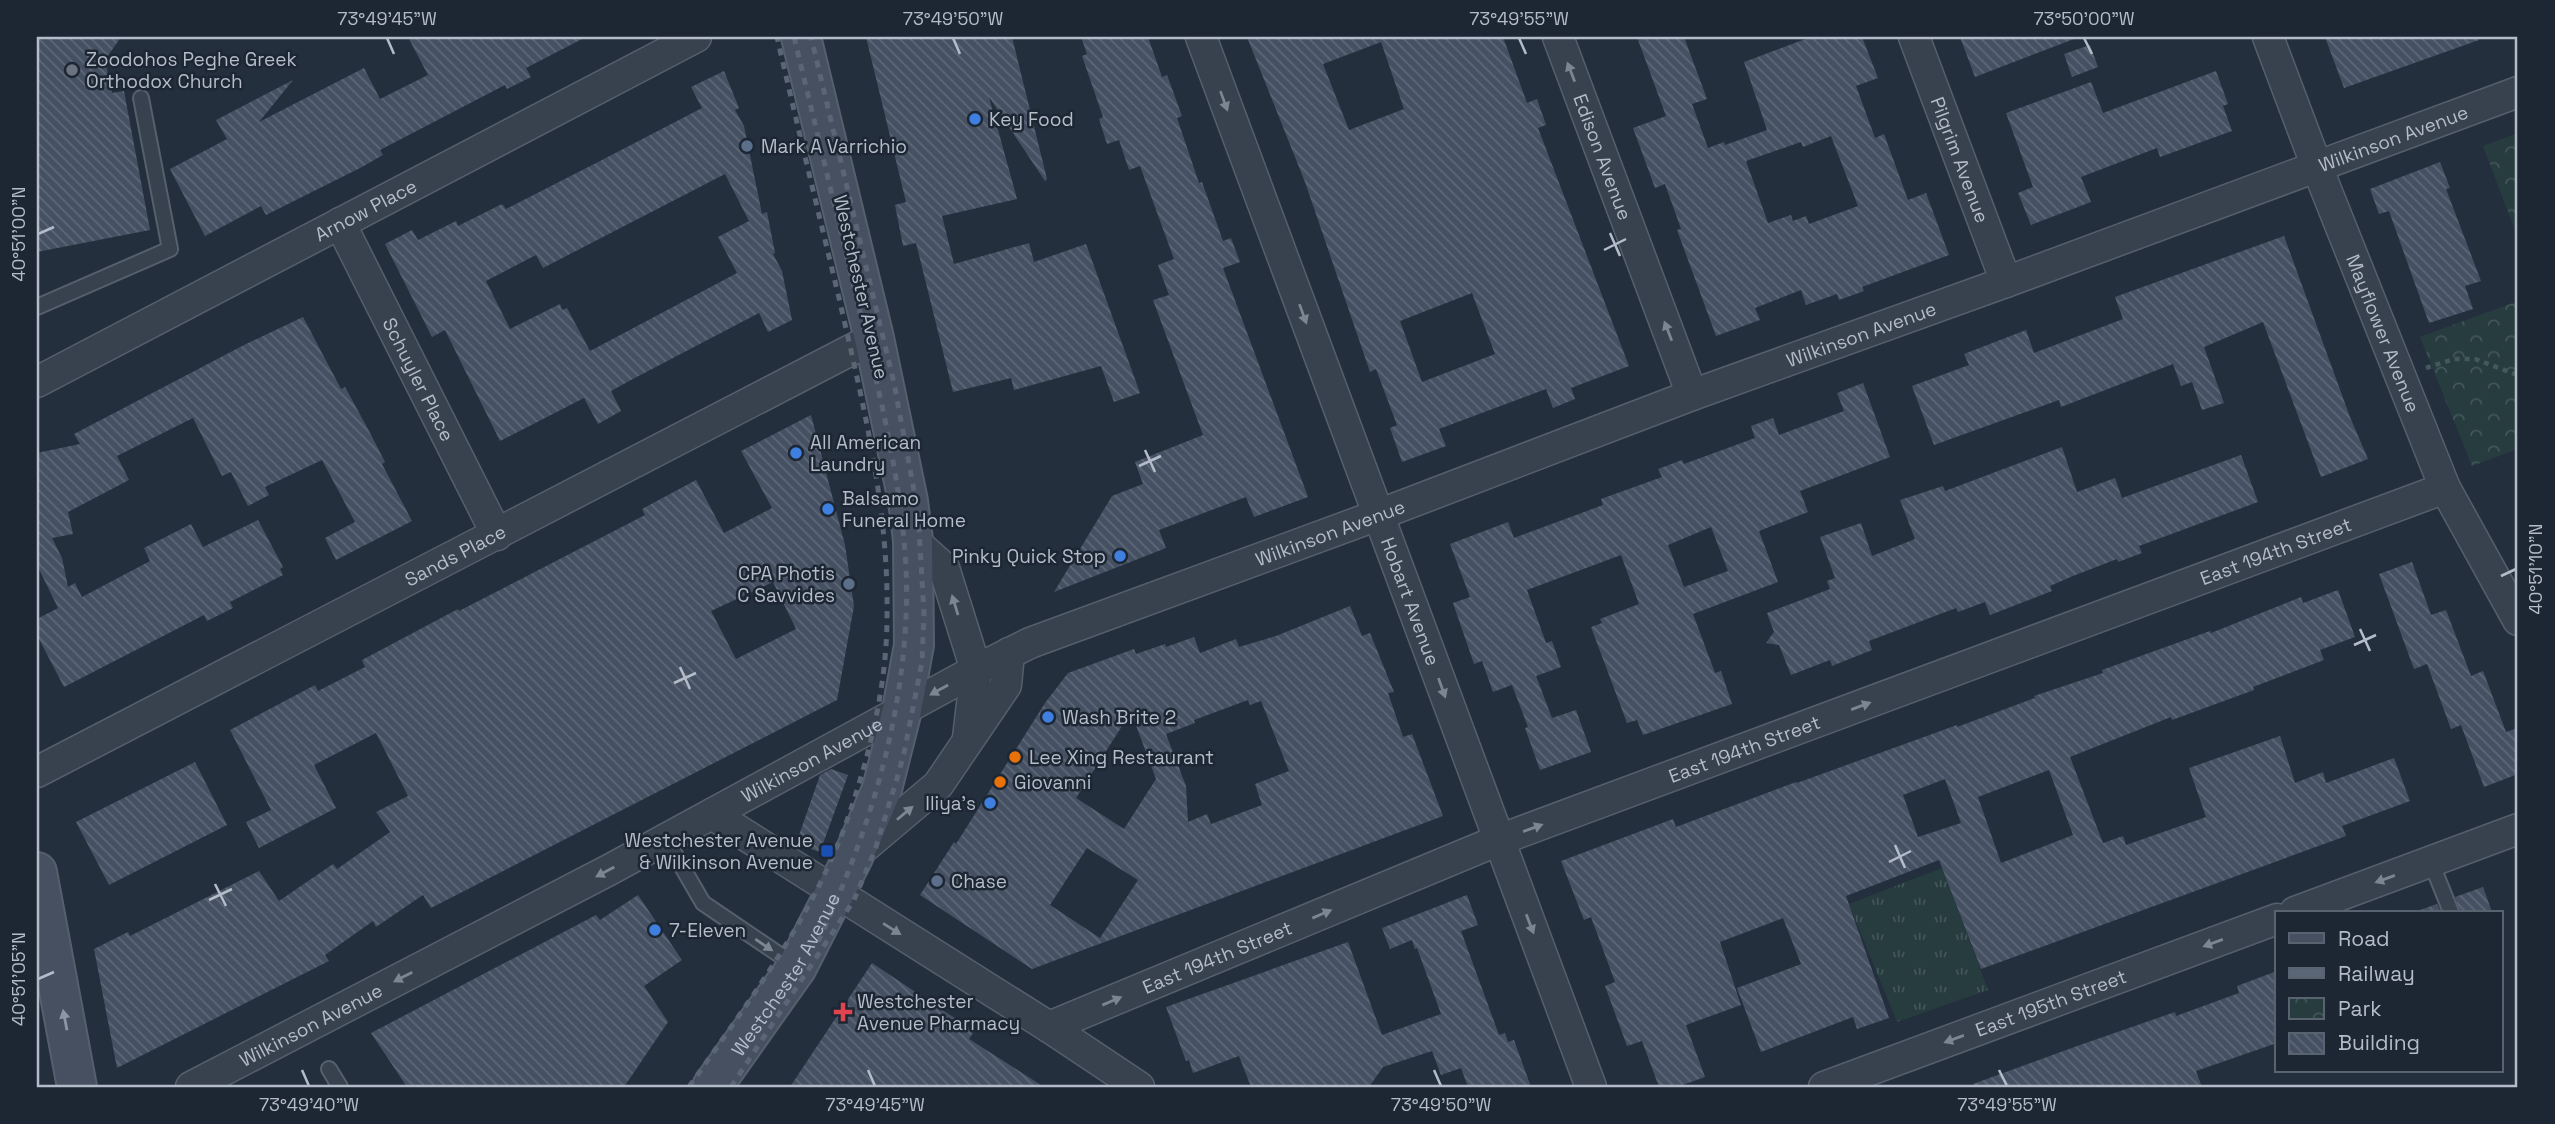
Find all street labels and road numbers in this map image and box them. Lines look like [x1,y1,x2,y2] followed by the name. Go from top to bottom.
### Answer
[1568,90,1638,223] street label: Edison Avenue
[1925,93,1995,226] street label: Pilgrim Avenue
[2315,99,2472,177] street label: Wilkinson Avenue
[310,173,421,247] street label: Arnow Place
[828,192,894,382] street label: Westchester Avenue
[2341,251,2426,416] street label: Mayflower Avenue
[1783,296,1940,373] street label: Wilkinson Avenue
[377,313,460,445] street label: Schuyler Place
[1252,493,1408,572] street label: Wilkinson Avenue
[2196,511,2355,591] street label: East 194th Street
[400,519,510,592] street label: Sands Place
[1375,534,1446,669] street label: Hobart Avenue
[1665,709,1824,788] street label: East 194th Street
[737,711,887,808] street label: Wilkinson Avenue
[725,888,845,1061] street label: Westchester Avenue
[1138,915,1296,999] street label: East 194th Street
[1972,963,2130,1042] street label: East 195th Street
[235,977,387,1072] street label: Wilkinson Avenue

